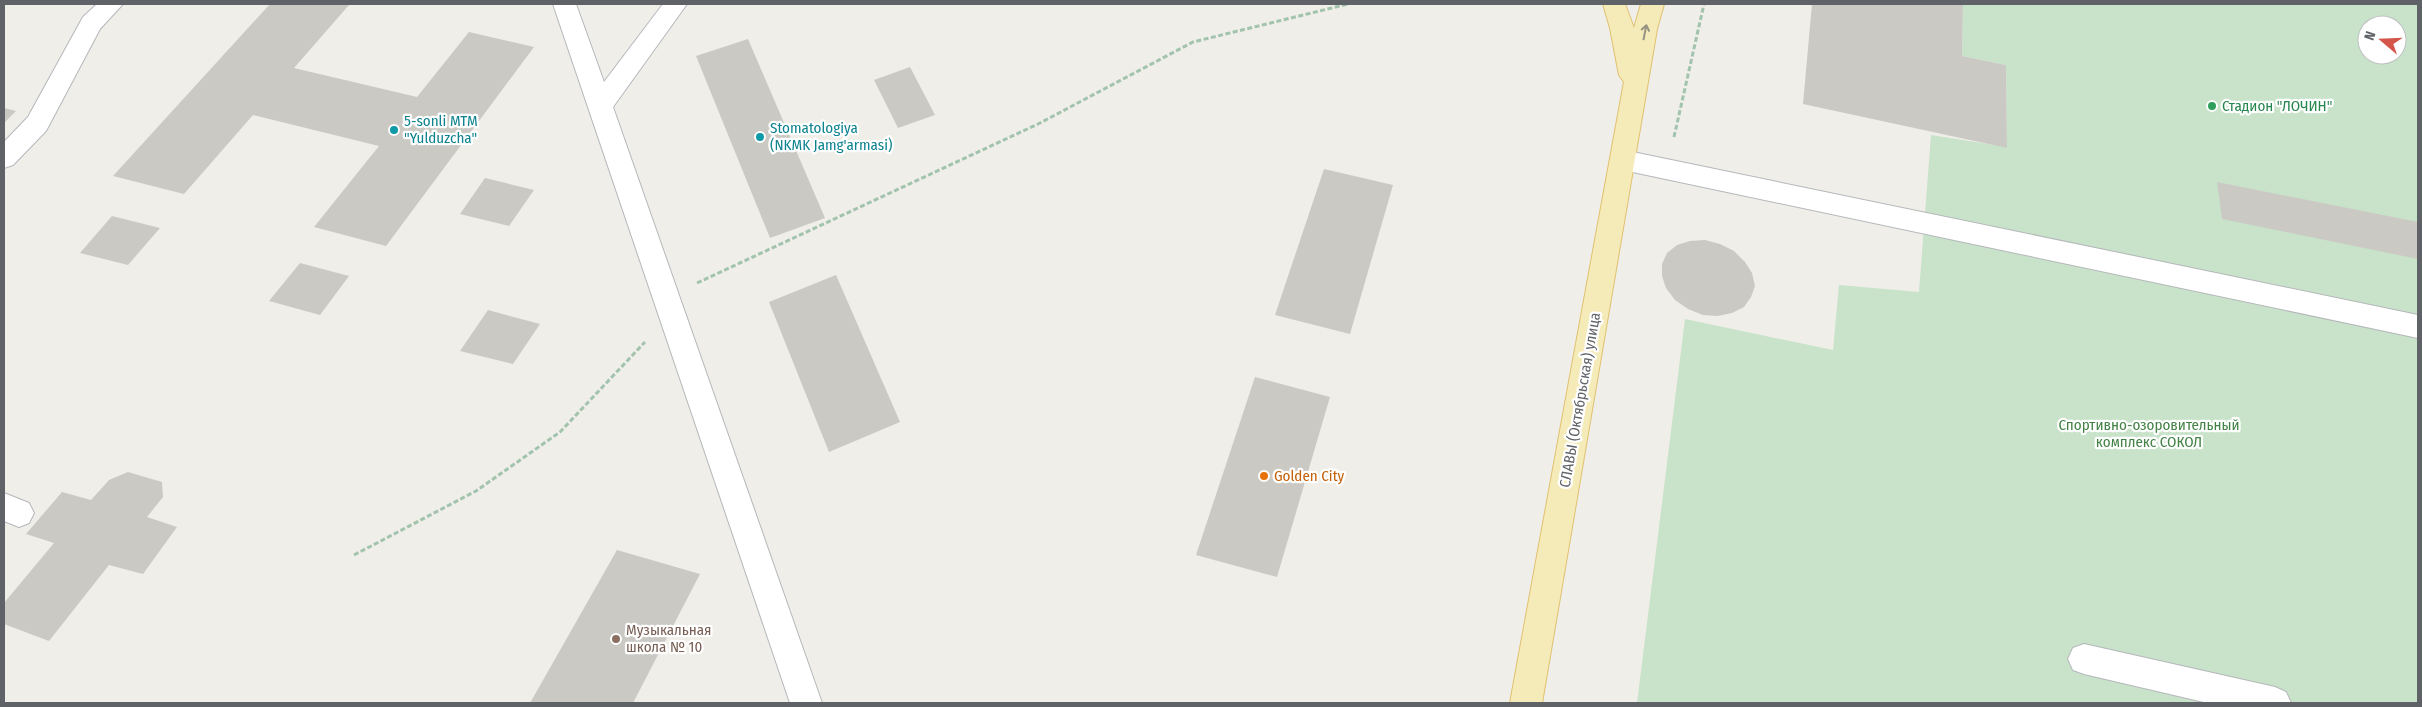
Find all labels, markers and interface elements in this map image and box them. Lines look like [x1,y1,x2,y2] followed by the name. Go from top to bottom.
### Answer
[2357,15,2407,65] north arrow
[1641,25,1650,41] one-way arrow
[2361,29,2380,43] text: N
[2222,97,2332,115] place label: Стадион "ЛОЧИН"
[2206,100,2218,112] marker: Стадион "ЛОЧИН"
[404,112,478,147] place label: 5-sonli MTM "Yulduzcha"
[770,119,892,154] place label: Stomatologiya (NKMK Jamg'armasi)
[388,124,400,136] marker: 5-sonli MTM "Yulduzcha"
[754,131,766,143] marker: Stomatologiya (NKMK Jamg'armasi)
[1556,311,1604,489] street label: СЛАВЫ (Октябрьская) улица
[2058,416,2240,451] park label: Спортивно-озоровительный комплекс СОКОЛ
[1274,467,1345,485] place label: Golden City
[1258,470,1270,482] marker: Golden City
[626,621,712,656] place label: Музыкальная школа № 10
[610,633,622,645] marker: Музыкальная школа № 10

